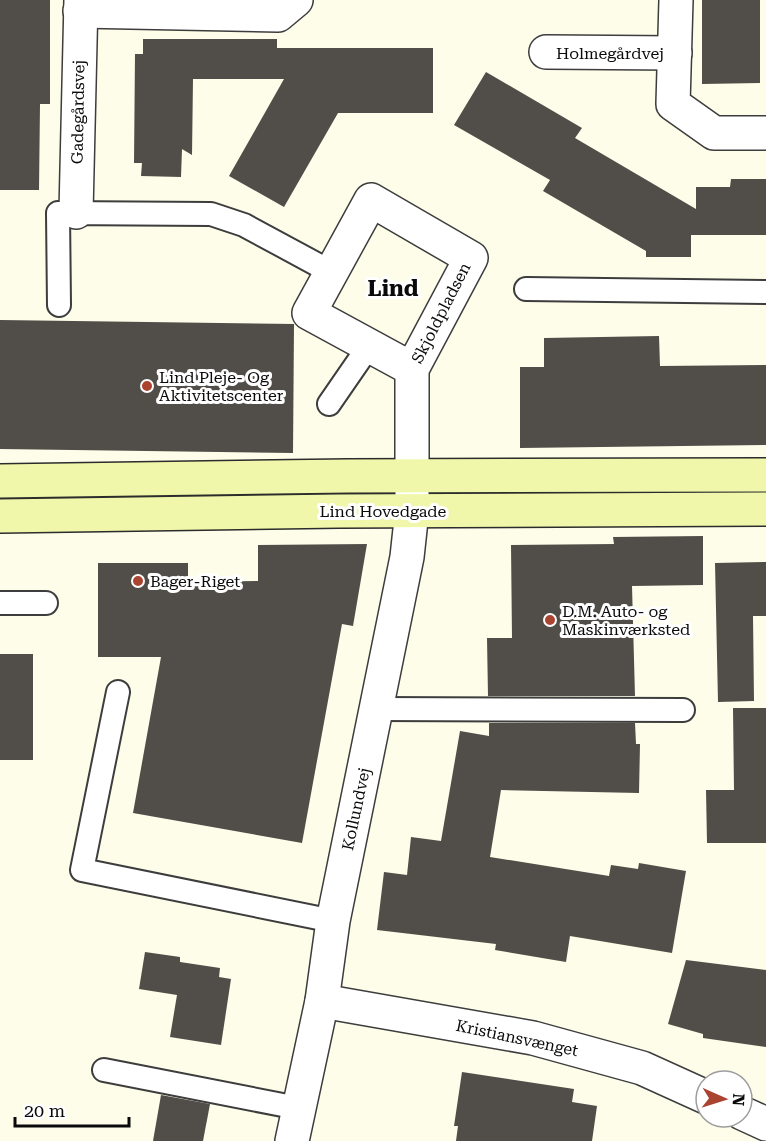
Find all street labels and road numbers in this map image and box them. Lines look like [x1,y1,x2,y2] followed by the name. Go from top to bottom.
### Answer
[556,44,664,63] street label: Holmegårdvej
[68,60,88,164] street label: Gadegårdsvej
[407,259,475,367] street label: Skjoldpladsen
[320,502,447,521] street label: Lind Hovedgade
[338,766,374,852] street label: Kollundvej
[454,1016,580,1060] street label: Kristiansvænget

